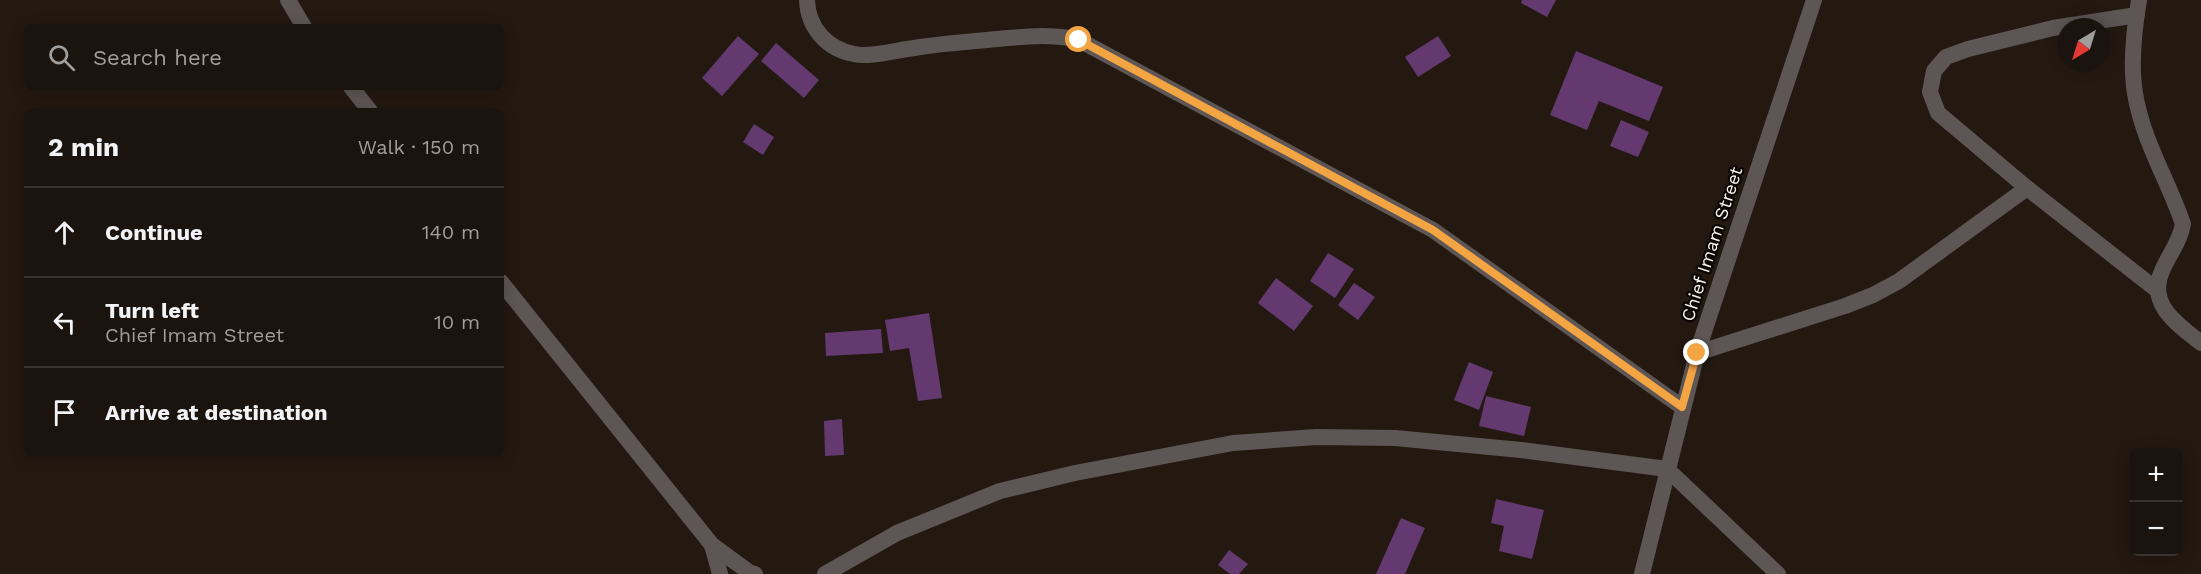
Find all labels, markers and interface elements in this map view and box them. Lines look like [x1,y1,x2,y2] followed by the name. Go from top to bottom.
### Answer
[2057,18,2111,72] north arrow
[24,24,504,90] search box
[1065,26,1091,52] route start
[45,41,78,74] icon: search
[93,45,222,70] text: Search here
[48,132,119,162] text: 2 min
[358,135,480,159] text: Walk · 150 m
[1677,164,1747,324] street label: Chief Imam Street
[48,216,81,249] icon: ahead
[105,220,203,245] text: Continue
[422,220,480,244] text: 140 m
[105,298,199,323] text: Turn left
[48,306,81,339] icon: left
[434,310,480,334] text: 10 m
[105,323,284,347] text: Chief Imam Street
[1683,339,1709,365] route end
[48,396,81,429] icon: arrive
[105,400,328,425] text: Arrive at destination
[2129,448,2183,556] map controls
[2129,448,2183,502] button: +
[2129,502,2183,556] button: −

